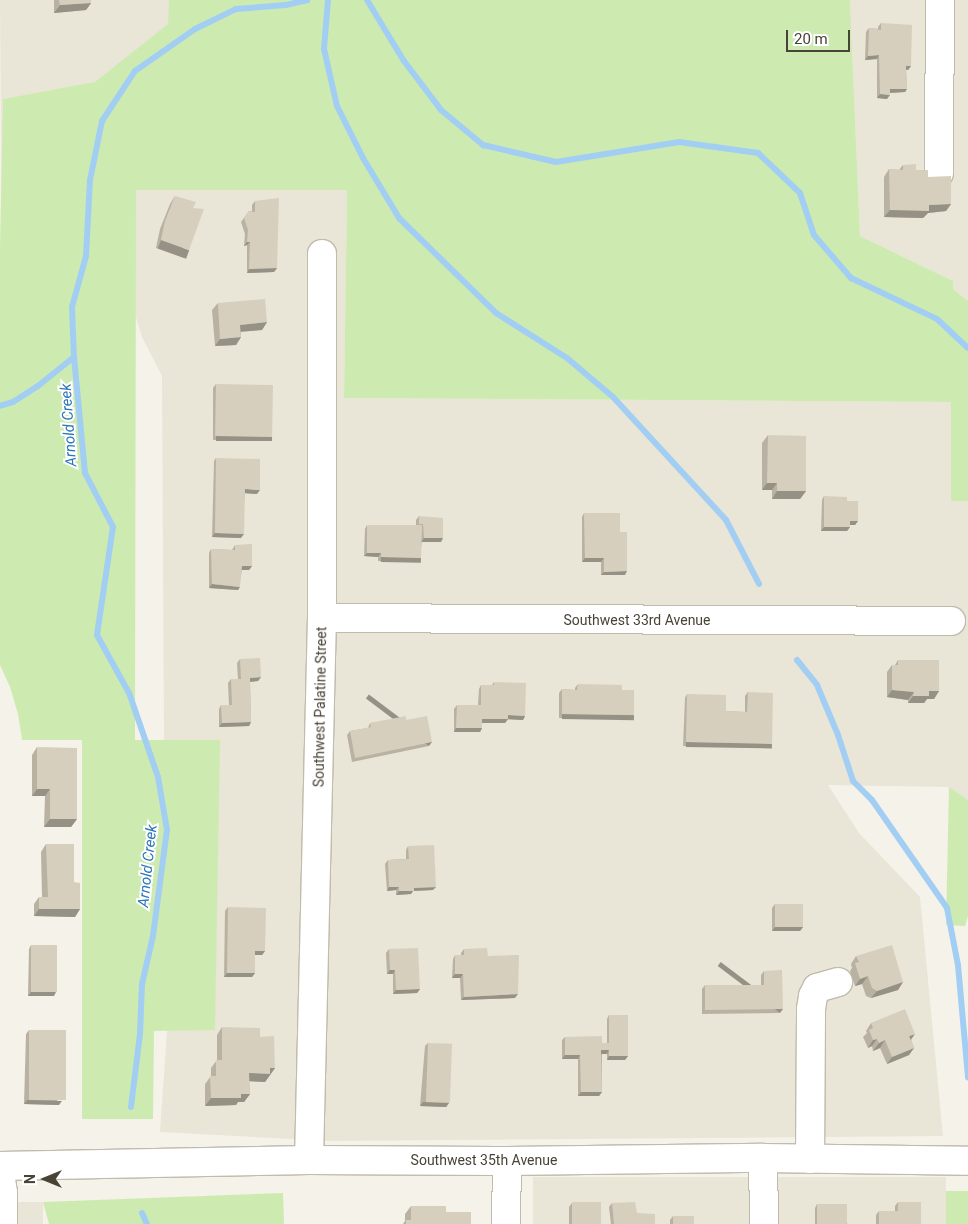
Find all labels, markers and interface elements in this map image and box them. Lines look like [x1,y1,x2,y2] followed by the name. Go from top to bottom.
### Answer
[788,20,852,52] scale bar
[794,30,828,48] text: 20 m
[57,383,81,467] water label: Arnold Creek
[563,612,711,628] street label: Southwest 33rd Avenue
[310,627,330,787] street label: Southwest Palatine Street
[135,824,161,908] water label: Arnold Creek
[411,1152,557,1168] street label: Southwest 35th Avenue
[20,1154,70,1204] north arrow
[22,1174,38,1184] text: N

